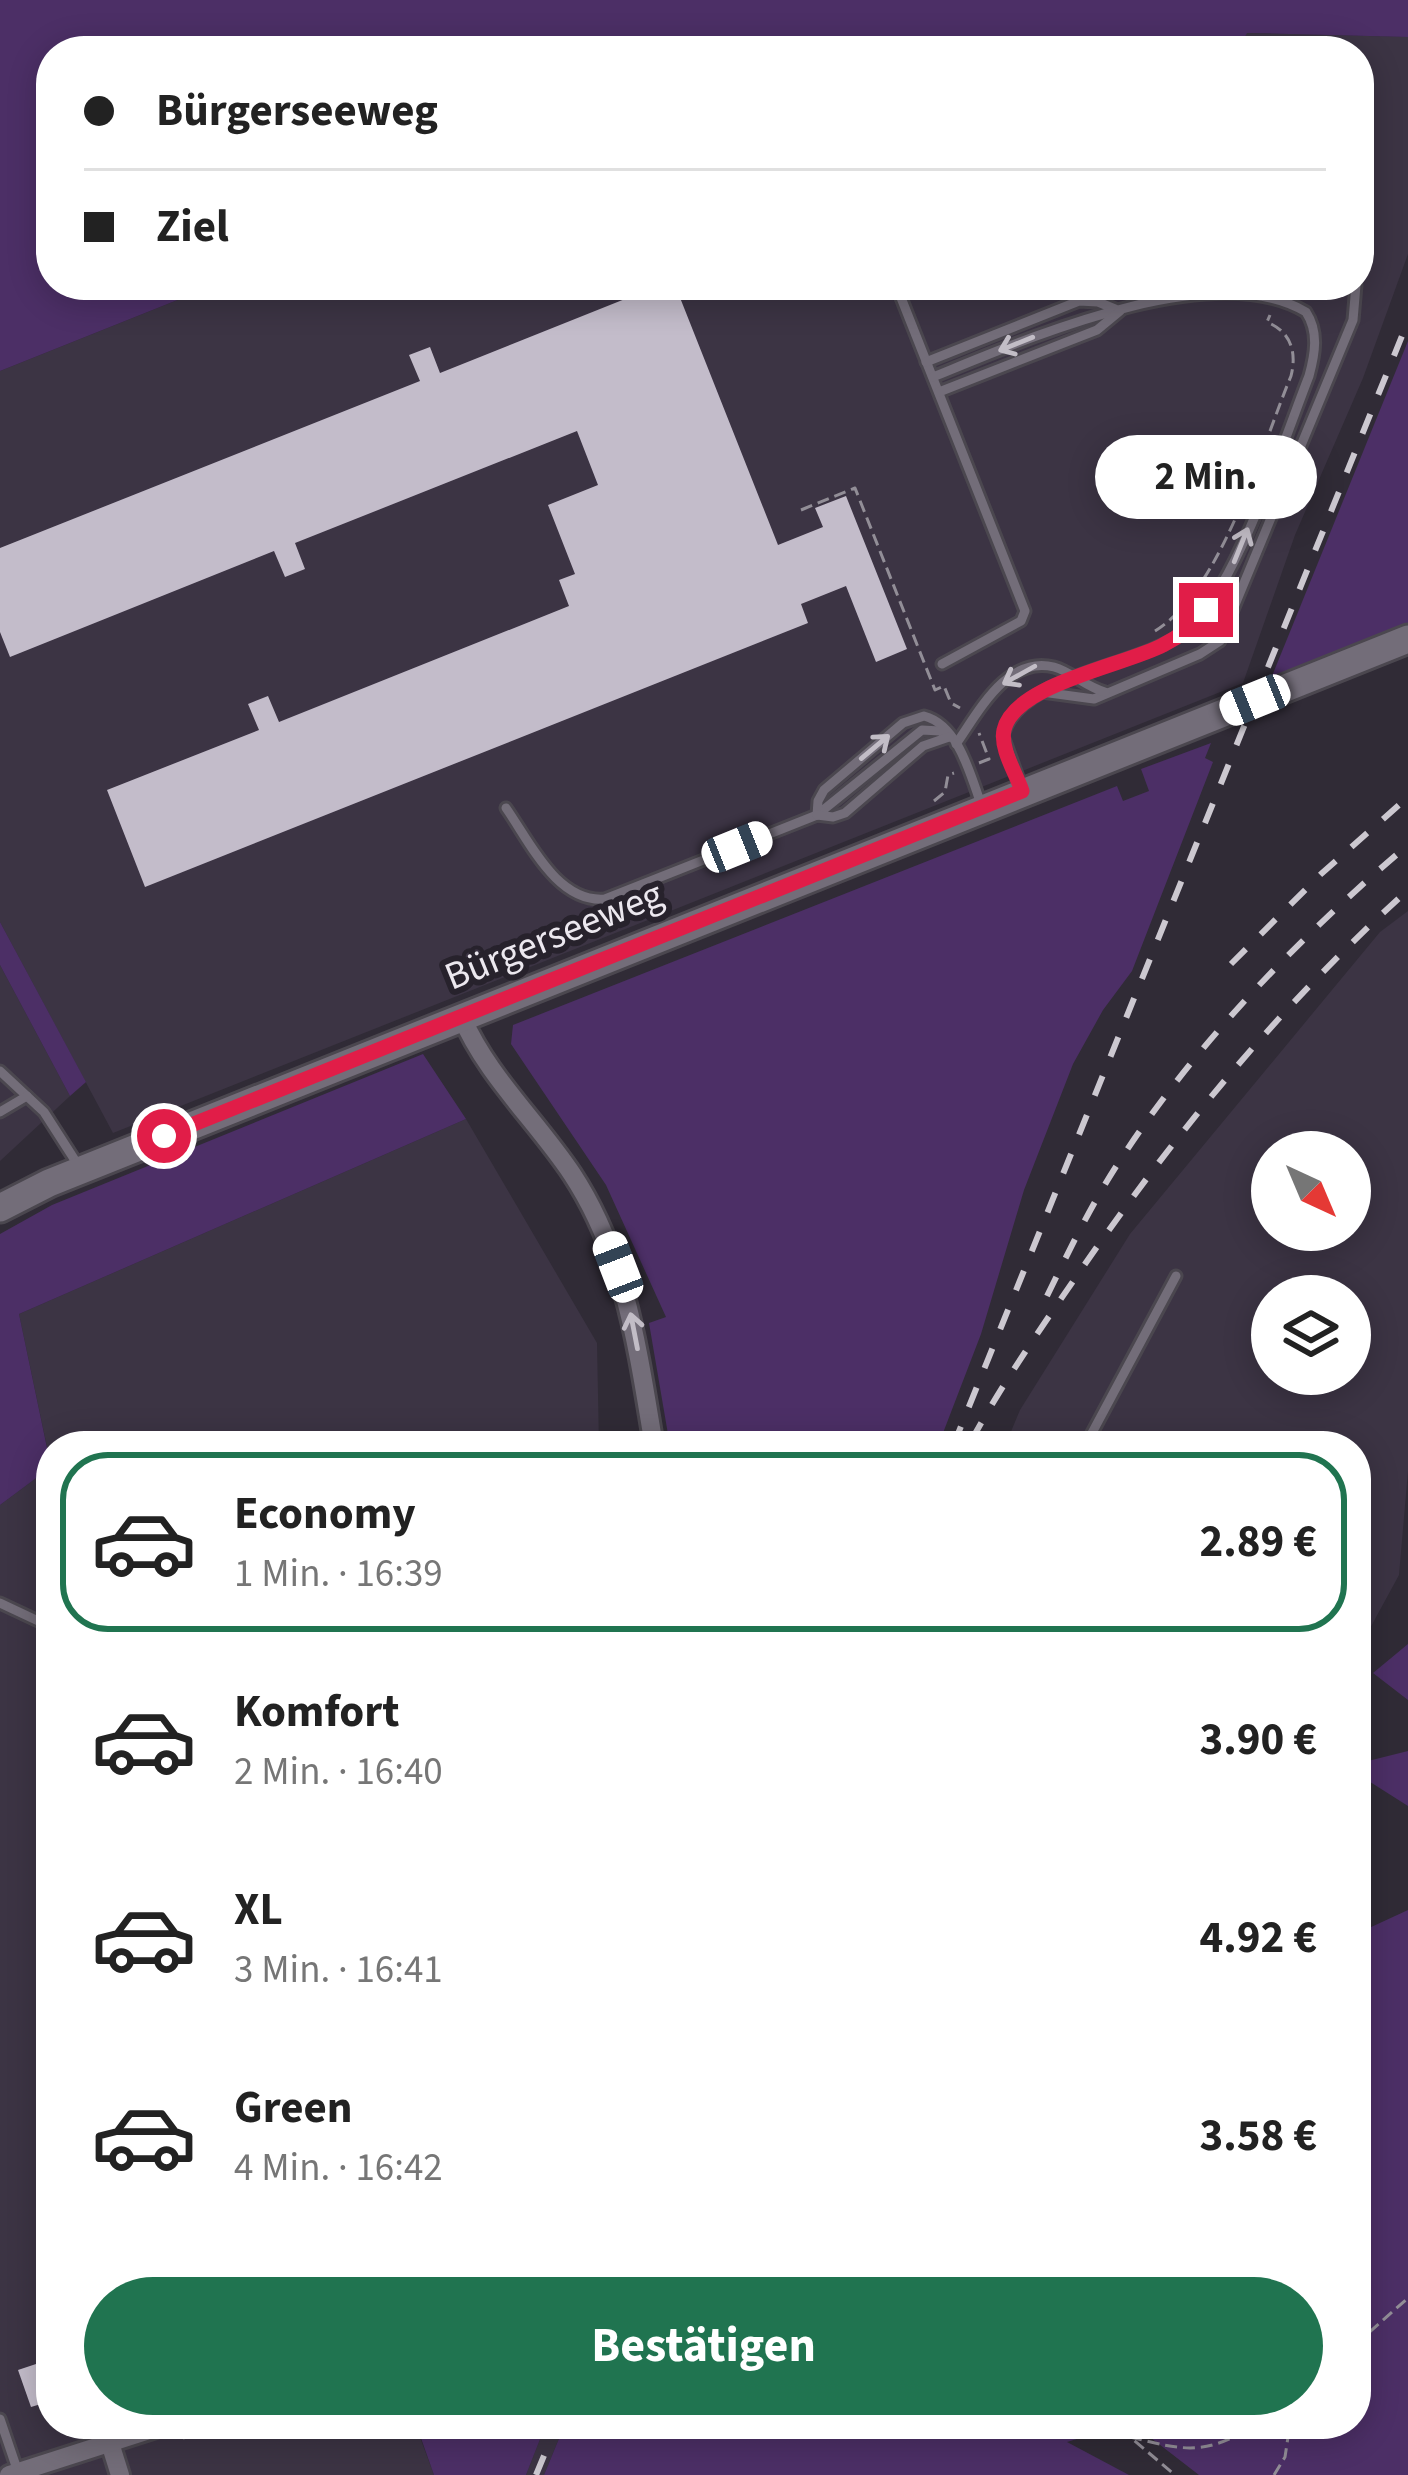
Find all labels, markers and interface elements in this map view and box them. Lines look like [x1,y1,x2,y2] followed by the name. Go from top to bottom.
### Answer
[156,79,438,143] text: Bürgerseeweg
[156,195,229,259] text: Ziel
[999,335,1036,356] one-way arrow
[1095,436,1317,520] callout: 2 Min.
[1155,449,1257,505] text: 2 Min.
[1231,528,1253,565] one-way arrow
[1179,583,1233,637] route end
[1002,664,1037,687] one-way arrow
[1215,670,1295,730] car
[859,733,890,761] one-way arrow
[697,817,777,877] car
[436,867,672,1005] street label: Bürgerseeweg
[137,1109,191,1163] route start
[1251,1131,1371,1251] north arrow
[1251,1131,1371,1395] map controls
[588,1227,648,1307] car
[1251,1275,1371,1395] button: layers
[622,1312,644,1351] one-way arrow
[234,1482,416,1546] text: Economy
[90,1488,198,1596] icon: car
[1199,1510,1317,1574] text: 2.89 €
[234,1546,443,1602] text: 1 Min. · 16:39
[234,1680,399,1744] text: Komfort
[90,1686,198,1794] icon: car
[1199,1708,1317,1772] text: 3.90 €
[234,1744,443,1800] text: 2 Min. · 16:40
[234,1878,283,1942] text: XL
[90,1884,198,1992] icon: car
[1199,1906,1317,1970] text: 4.92 €
[234,1942,443,1998] text: 3 Min. · 16:41
[234,2076,353,2140] text: Green
[90,2082,198,2190] icon: car
[1199,2104,1317,2168] text: 3.58 €
[234,2140,443,2196] text: 4 Min. · 16:42
[84,2277,1323,2415] button: Bestätigen

